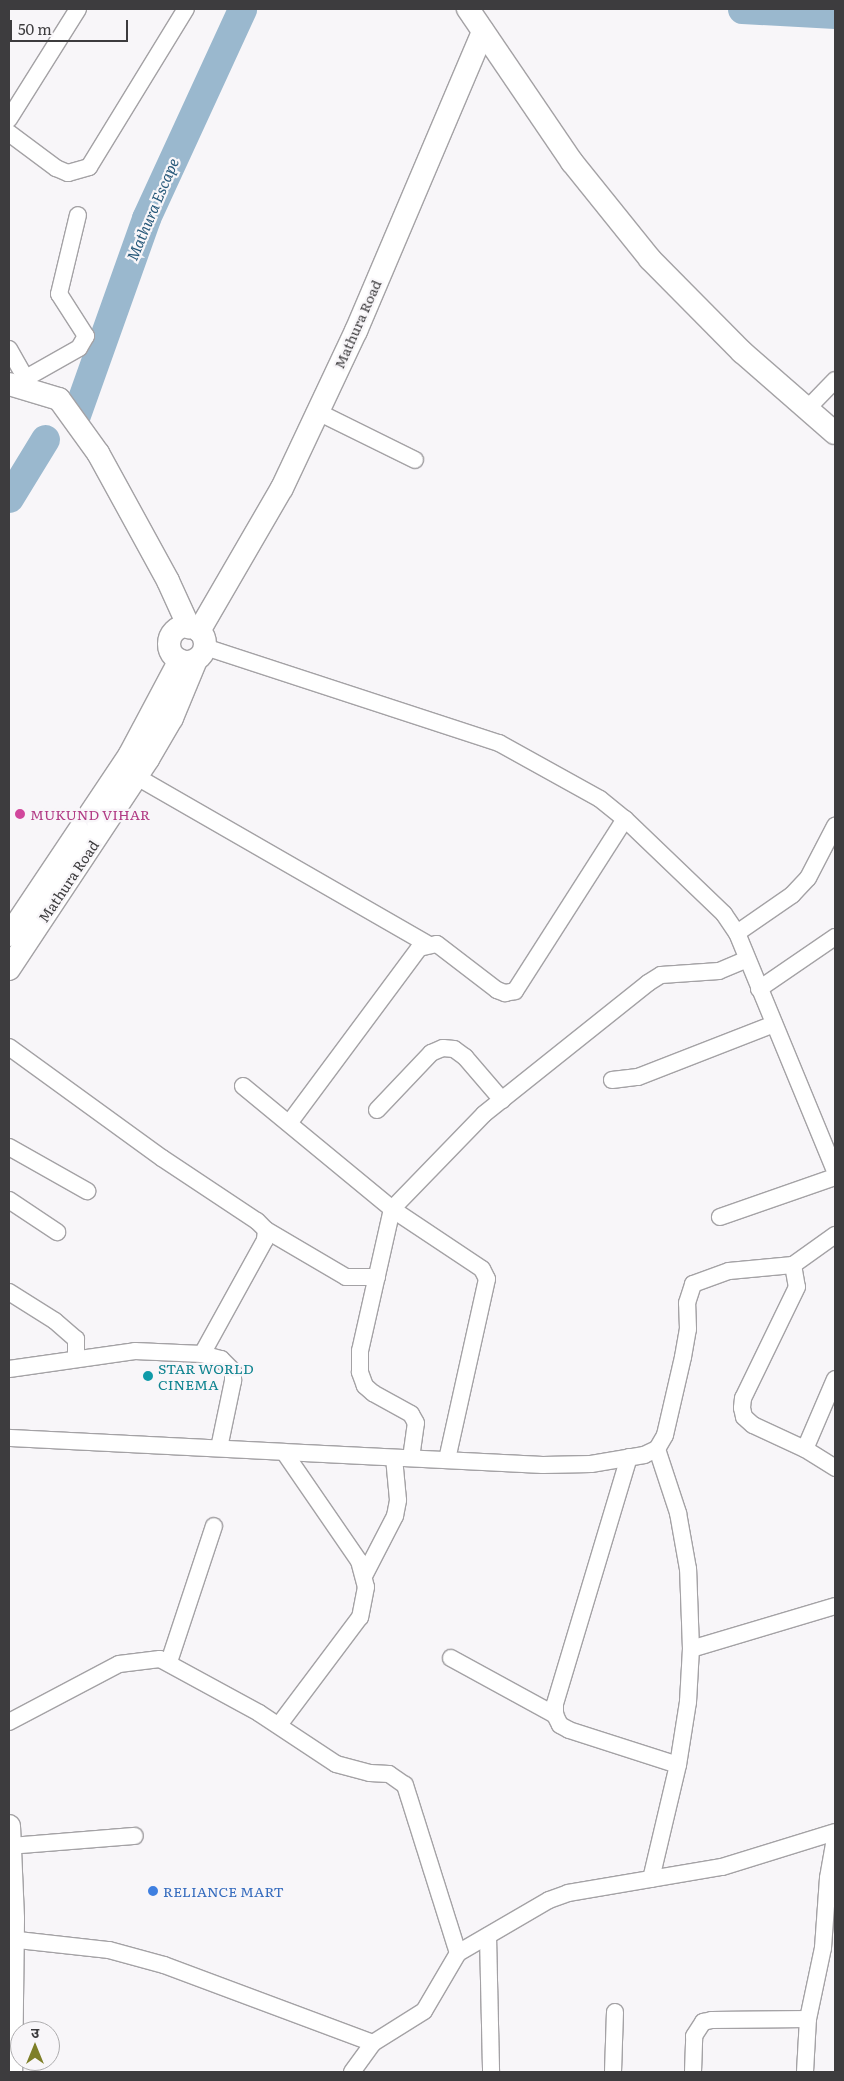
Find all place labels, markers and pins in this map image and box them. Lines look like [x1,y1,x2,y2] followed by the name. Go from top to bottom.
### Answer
[30,806,150,822] place label: MUKUND VIHAR
[14,808,26,820] marker: MUKUND VIHAR
[158,1360,254,1392] place label: STAR WORLD CINEMA
[142,1370,154,1382] marker: STAR WORLD CINEMA
[163,1883,284,1899] place label: RELIANCE MART
[147,1885,159,1897] marker: RELIANCE MART

